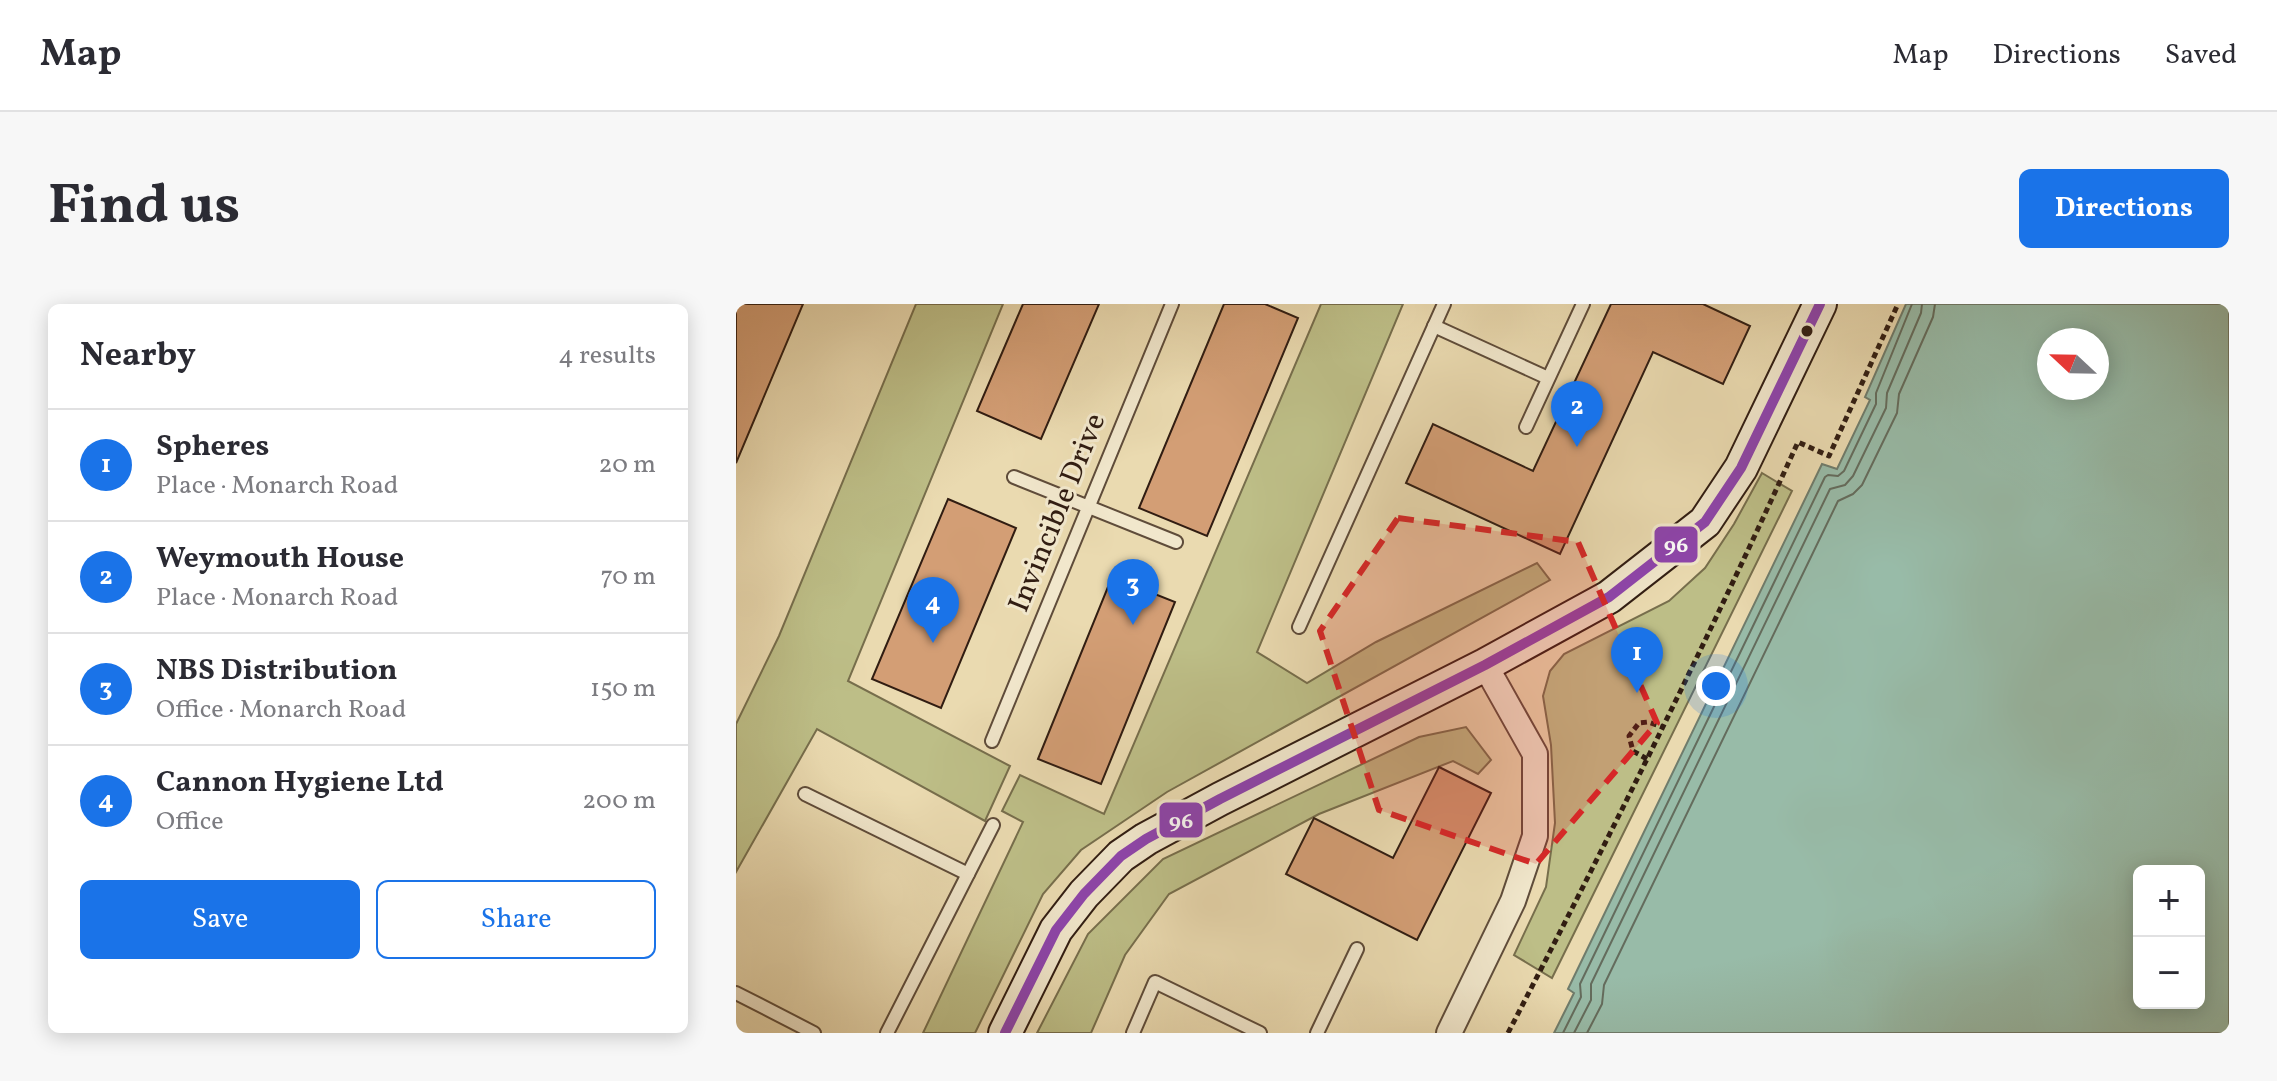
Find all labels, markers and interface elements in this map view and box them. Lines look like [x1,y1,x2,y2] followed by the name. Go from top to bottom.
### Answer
[40,29,121,82] text: Map
[1893,36,1949,75] text: Map
[1993,36,2121,75] text: Directions
[2165,36,2237,75] text: Saved
[48,169,240,247] text: Find us
[2019,169,2229,248] button: Directions
[1799,323,1815,339] unlabelled marker
[2037,328,2109,400] north arrow
[80,333,196,380] text: Nearby
[558,338,656,374] text: 4 results
[1551,381,1603,447] pin: 2
[999,407,1117,619] street label: Invincible Drive
[156,426,269,468] text: Spheres
[101,447,111,483] text: 1
[598,447,656,483] text: 20 m
[156,468,399,504] text: Place · Monarch Road
[1653,525,1699,564] line badge: 96
[1664,531,1688,562] text: 96
[156,538,404,580] text: Weymouth House
[99,559,113,595] text: 2
[601,559,656,595] text: 70 m
[1107,559,1159,625] pin: 3
[907,577,959,643] pin: 4
[156,580,399,616] text: Place · Monarch Road
[1611,627,1663,693] pin: 1
[156,650,397,692] text: NBS Distribution
[1696,666,1736,706] your location
[99,671,113,707] text: 3
[590,671,656,707] text: 150 m
[156,692,406,728] text: Office · Monarch Road
[156,762,444,804] text: Cannon Hygiene Ltd
[98,783,114,819] text: 4
[582,783,656,819] text: 200 m
[1158,801,1204,839] line badge: 96
[156,804,224,840] text: Office
[1169,807,1193,838] text: 96
[2133,865,2205,1009] map controls
[2133,865,2205,937] button: +
[80,880,360,959] button: Save
[376,880,656,959] button: Share
[2133,937,2205,1009] button: −

